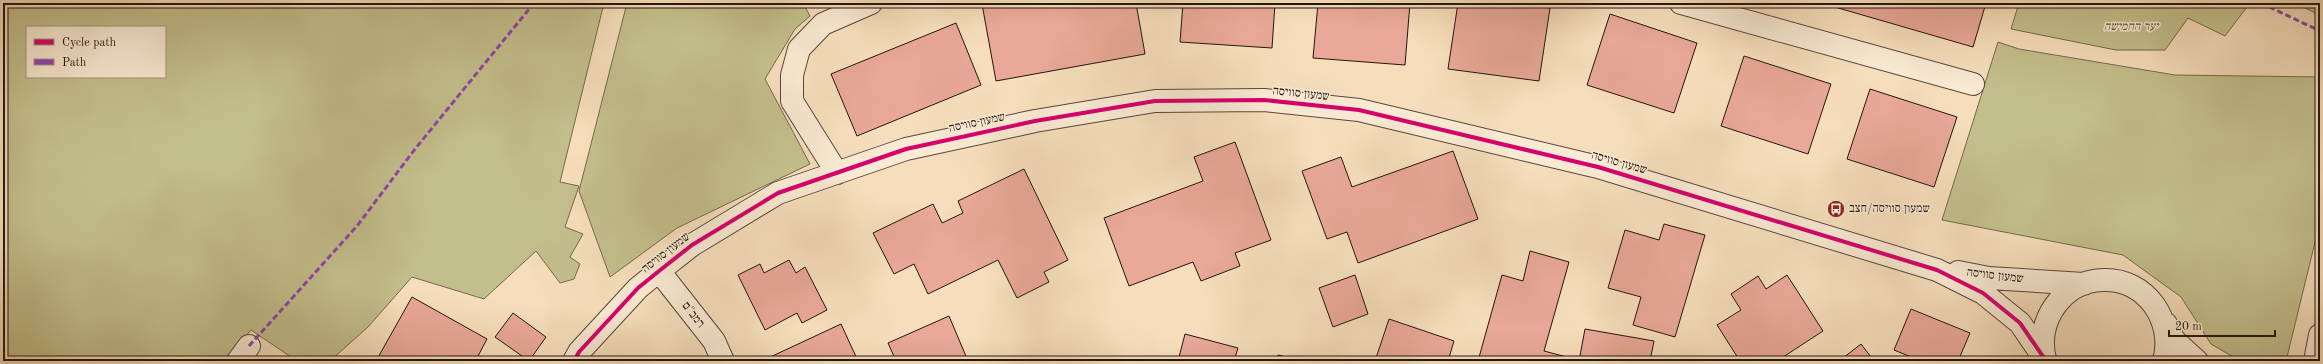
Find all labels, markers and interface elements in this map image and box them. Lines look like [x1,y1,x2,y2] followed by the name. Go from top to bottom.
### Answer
[2104,21,2160,33] park label: יער החמישה
[26,26,166,78] legend
[62,37,117,49] text: Cycle path
[62,57,87,69] text: Path
[1272,85,1330,103] street label: שמעון סוויסה
[948,111,1006,135] street label: שמעון סוויסה
[1590,149,1648,177] street label: שמעון סוויסה
[1826,199,1846,219] bus stop icon: שמעון סוויסה/חצב
[1849,203,1930,215] place label: שמעון סוויסה/חצב
[640,231,692,275] street label: שמעון סוויסה
[1966,267,2024,285] street label: שמעון סוויסה
[679,300,707,330] street label: רמב"ם
[2169,312,2275,338] scale bar
[2175,321,2202,333] text: 20 m

